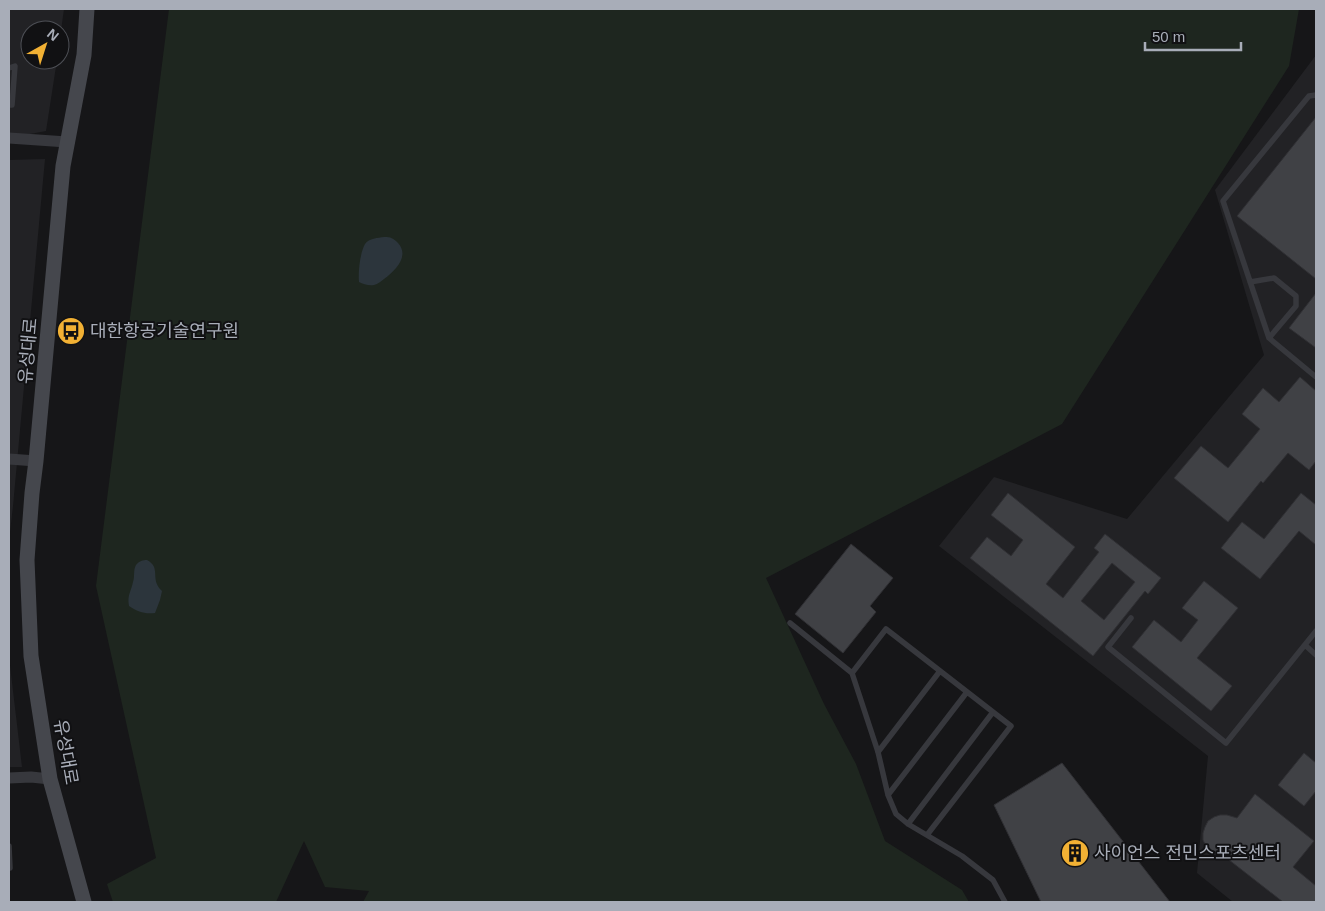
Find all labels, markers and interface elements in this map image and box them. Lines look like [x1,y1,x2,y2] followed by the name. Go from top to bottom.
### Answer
[20,20,70,70] north arrow
[1145,20,1241,52] scale bar
[44,25,62,44] text: N
[1152,28,1185,45] text: 50 m
[56,316,86,346] bus stop icon: 대한항공기술연구원
[15,317,41,385] street label: 유성대로
[90,321,239,341] place label: 대한항공기술연구원
[50,718,82,786] street label: 유성대로
[1060,838,1090,868] building icon: 사이언스 전민스포츠센터
[1094,843,1281,863] place label: 사이언스 전민스포츠센터

